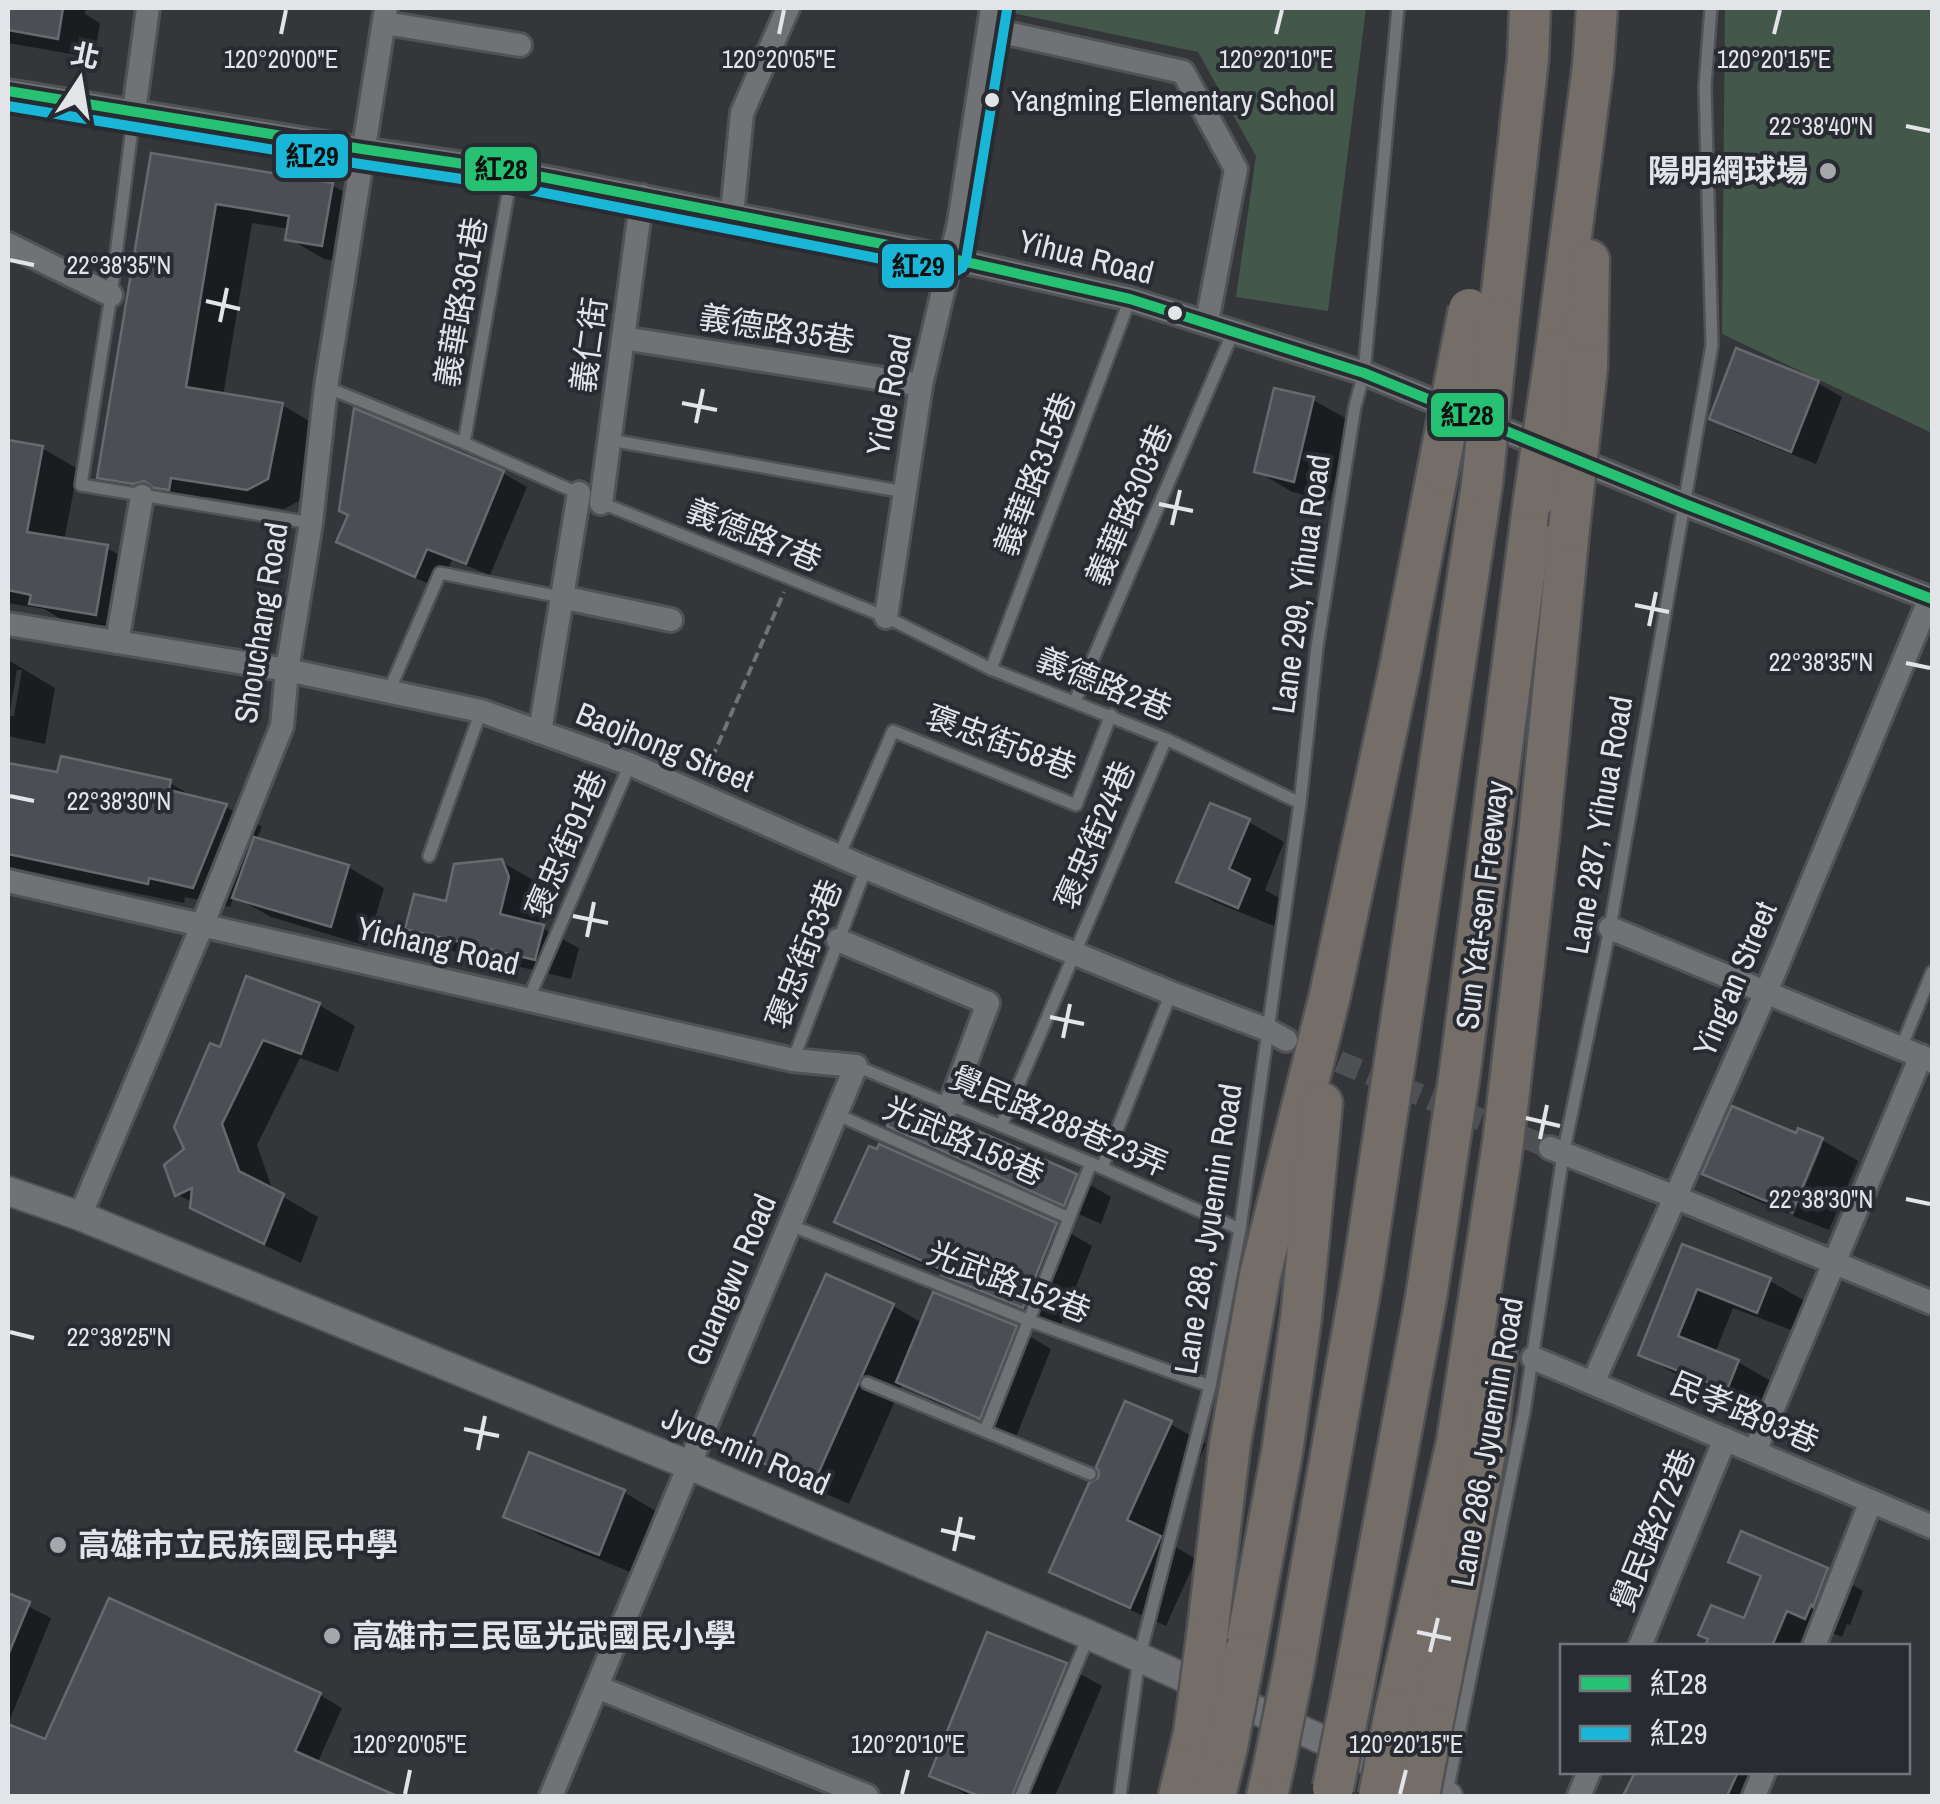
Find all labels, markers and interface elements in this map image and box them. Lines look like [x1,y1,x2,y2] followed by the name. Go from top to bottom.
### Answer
[30,30,130,130] north arrow
[68,34,103,77] text: 北
[224,42,338,76] text: 120°20'00"E
[722,42,836,76] text: 120°20'05"E
[1219,42,1333,76] text: 120°20'10"E
[1717,42,1831,76] text: 120°20'15"E
[1011,80,1335,120] place label: Yangming Elementary School
[982,90,1002,110] marker: Yangming Elementary School
[1769,109,1873,143] text: 22°38'40"N
[274,132,350,180] line badge: 紅29
[285,137,339,175] text: 紅29
[463,145,539,193] line badge: 紅28
[1648,149,1808,192] place label: 陽明網球場
[474,150,528,188] text: 紅28
[1817,160,1839,182] marker: 陽明網球場
[424,214,497,390] street label: 義華路361巷
[1014,219,1158,294] street label: Yihua Road
[880,242,956,290] line badge: 紅29
[891,247,945,285] text: 紅29
[67,248,171,282] text: 22°38'35"N
[561,294,616,395] street label: 義仁街
[696,295,858,362] street label: 義德路35巷
[1165,303,1185,323] unlabelled marker
[856,330,921,459] street label: Yide Road
[984,386,1085,562] street label: 義華路315巷
[1429,391,1506,439] line badge: 紅28
[1440,396,1494,434] text: 紅28
[1075,417,1182,592] street label: 義華路303巷
[1261,452,1340,716] street label: Lane 299, Yihua Road
[680,488,828,581] street label: 義德路7巷
[223,519,298,726] street label: Shouchang Road
[1030,637,1178,730] street label: 義德路2巷
[1769,645,1873,679] text: 22°38'35"N
[570,691,760,802] street label: Baojhong Street
[1555,693,1642,957] street label: Lane 287, Yihua Road
[920,694,1082,789] street label: 褒忠街58巷
[1044,754,1145,916] street label: 褒忠街24巷
[515,763,616,925] street label: 褒忠街91巷
[1445,778,1518,1032] street label: Sun Yat-sen Freeway
[67,784,171,818] text: 22°38'30"N
[755,873,852,1035] street label: 褒忠街53巷
[1683,895,1786,1063] street label: Ying'an Street
[353,906,524,985] street label: Yichang Road
[944,1055,1175,1186] street label: 覺民路288巷23弄
[1163,1081,1252,1377] street label: Lane 288, Jyuemin Road
[877,1086,1051,1195] street label: 光武路158巷
[1769,1182,1873,1216] text: 22°38'30"N
[675,1187,786,1372] street label: Guangwu Road
[921,1231,1097,1332] street label: 光武路152巷
[1440,1294,1533,1590] street label: Lane 286, Jyuemin Road
[67,1320,171,1354] text: 22°38'25"N
[1664,1361,1826,1462] street label: 民孝路93巷
[656,1396,836,1505] street label: Jyue-min Road
[1600,1442,1705,1618] street label: 覺民路272巷
[78,1523,398,1566] place label: 高雄市立民族國民中學
[47,1534,69,1556] marker: 高雄市立民族國民中學
[352,1614,736,1657] place label: 高雄市三民區光武國民小學
[321,1625,343,1647] marker: 高雄市三民區光武國民小學
[1560,1644,1910,1774] legend
[1650,1663,1707,1703] text: 紅28
[1650,1713,1707,1753] text: 紅29
[353,1727,467,1761] text: 120°20'05"E
[851,1727,965,1761] text: 120°20'10"E
[1349,1727,1463,1761] text: 120°20'15"E

